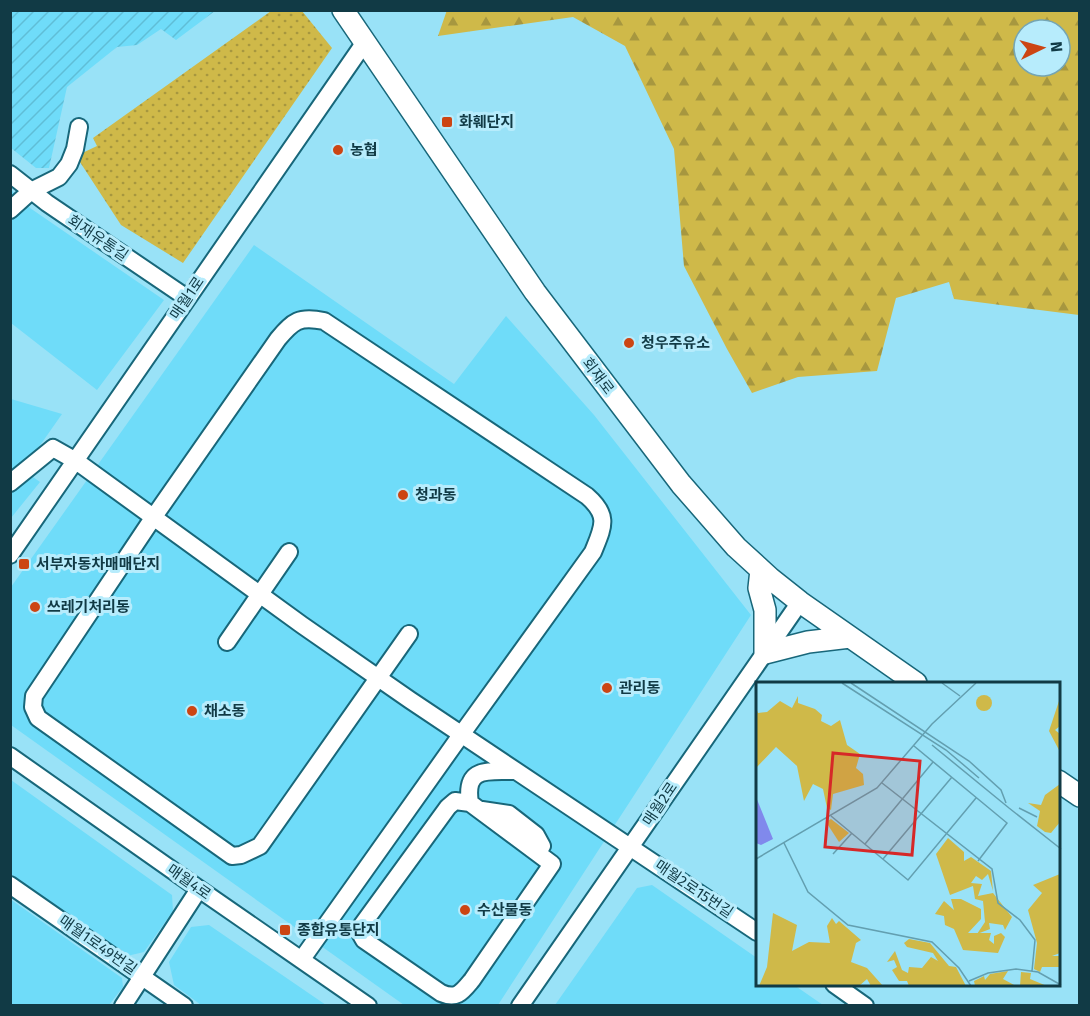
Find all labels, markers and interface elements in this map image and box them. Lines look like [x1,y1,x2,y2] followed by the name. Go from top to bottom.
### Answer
[1012,18,1072,78] north arrow
[1047,41,1066,53] text: N
[459,113,514,131] place label: 화훼단지
[440,115,454,129] marker: 화훼단지
[350,141,378,159] place label: 농협
[331,143,345,157] marker: 농협
[64,211,132,265] street label: 회재유통길
[166,273,208,323] street label: 매월1로
[641,334,710,352] place label: 청우주유소
[622,336,636,350] marker: 청우주유소
[578,354,618,398] street label: 회재로
[415,486,457,504] place label: 청과동
[396,488,410,502] marker: 청과동
[36,555,160,573] place label: 서부자동차매매단지
[17,557,31,571] marker: 서부자동차매매단지
[47,598,130,616] place label: 쓰레기처리동
[28,600,42,614] marker: 쓰레기처리동
[619,679,661,697] place label: 관리동
[600,681,614,695] marker: 관리동
[756,682,1060,986] inset map
[204,702,246,720] place label: 채소동
[185,704,199,718] marker: 채소동
[639,779,681,829] street label: 매월2로
[651,856,737,922] street label: 매월2로15번길
[164,860,214,904] street label: 매월4로
[477,901,532,919] place label: 수산물동
[458,903,472,917] marker: 수산물동
[56,912,140,978] street label: 매월1로49번길
[297,921,380,939] place label: 종합유통단지
[278,923,292,937] marker: 종합유통단지

